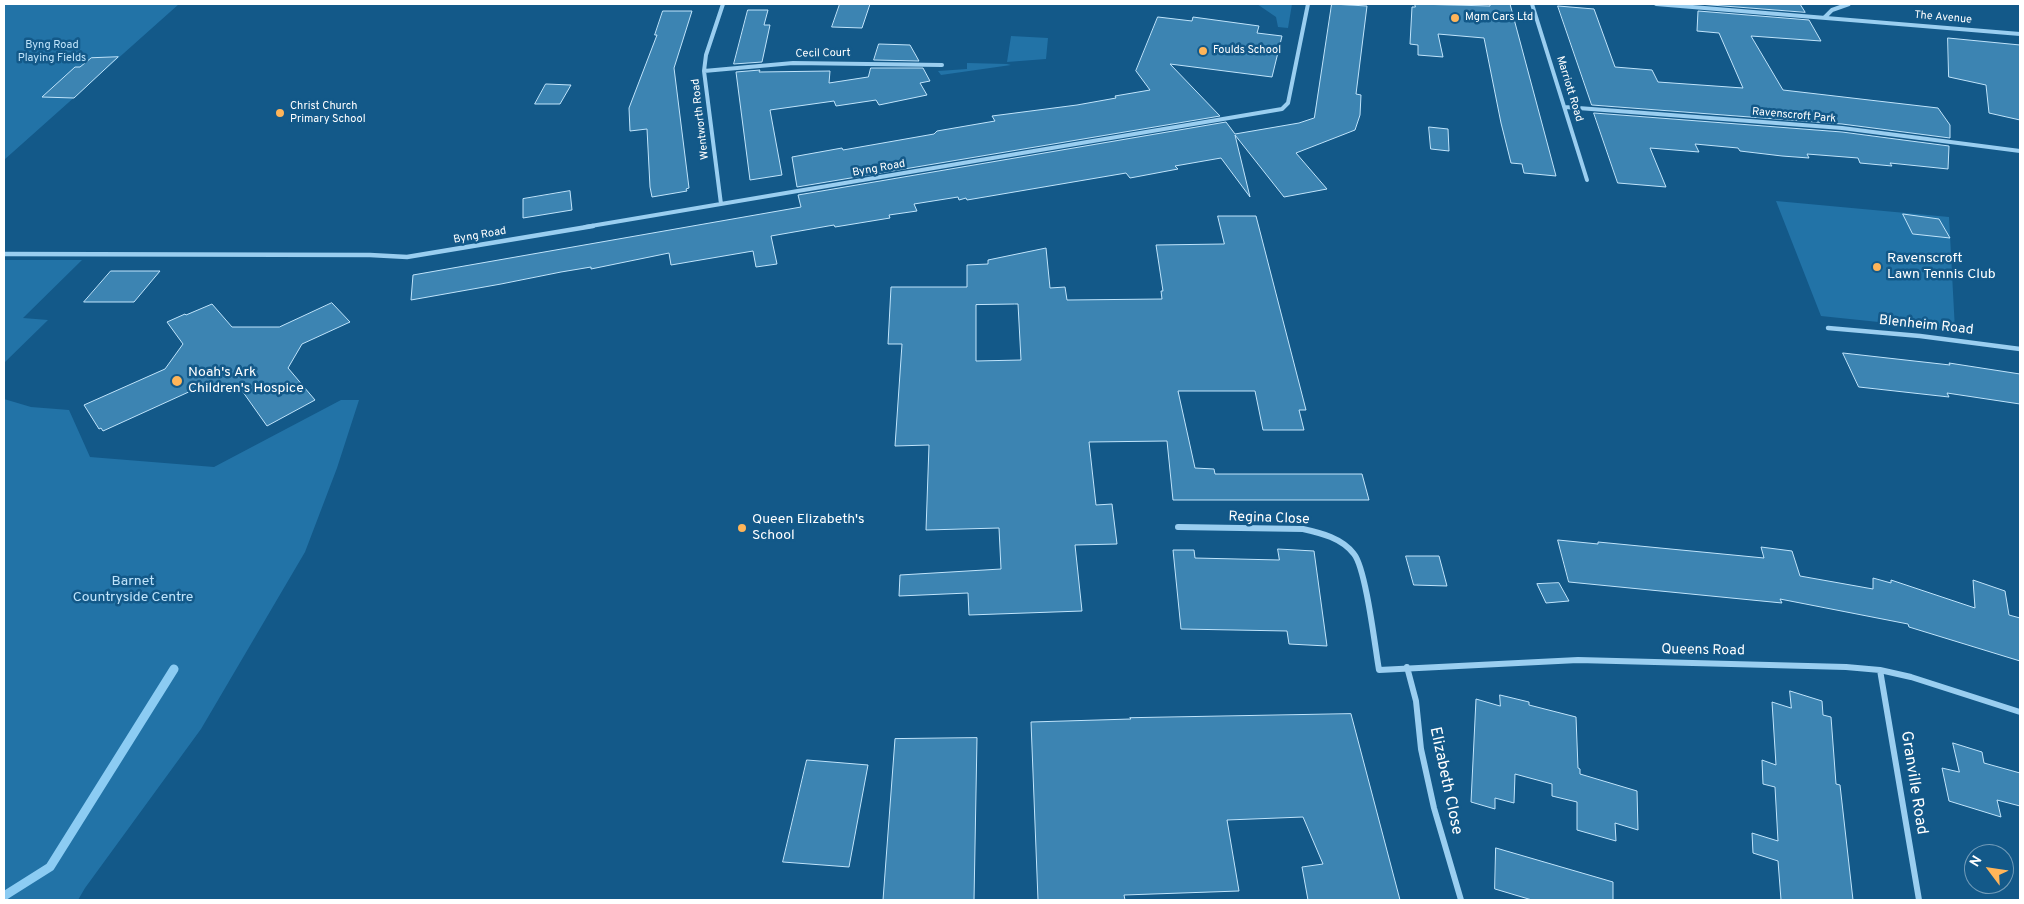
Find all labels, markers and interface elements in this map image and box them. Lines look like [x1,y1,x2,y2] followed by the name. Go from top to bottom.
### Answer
[1914,9,1972,27] street label: The Avenue
[1465,11,1533,25] place label: Mgm Cars Ltd
[1449,12,1461,24] marker: Mgm Cars Ltd
[18,39,86,65] park label: Byng Road Playing Fields
[1213,44,1281,58] place label: Foulds School
[1197,45,1209,57] marker: Foulds School
[795,47,851,61] street label: Cecil Court
[1553,55,1585,123] street label: Marriott Road
[689,78,713,160] street label: Wentworth Road
[290,100,366,126] place label: Christ Church Primary School
[1751,106,1837,126] street label: Ravenscroft Park
[274,107,286,119] marker: Christ Church Primary School
[852,158,906,180] street label: Byng Road
[453,225,507,247] street label: Byng Road
[1887,251,1996,284] place label: Ravenscroft Lawn Tennis Club
[1871,261,1883,273] marker: Ravenscroft Lawn Tennis Club
[1878,313,1974,339] street label: Blenheim Road
[188,365,304,398] place label: Noah's Ark Children's Hospice
[170,374,184,388] marker: Noah's Ark Children's Hospice
[1228,509,1310,529] street label: Regina Close
[752,512,865,544] place label: Queen Elizabeth's School
[736,522,748,534] marker: Queen Elizabeth's School
[73,574,193,606] park label: Barnet Countryside Centre
[1661,642,1745,660] street label: Queens Road
[1424,725,1466,837] street label: Elizabeth Close
[1895,730,1931,836] street label: Granville Road
[1964,844,2014,894] north arrow
[1967,853,1986,870] text: N

